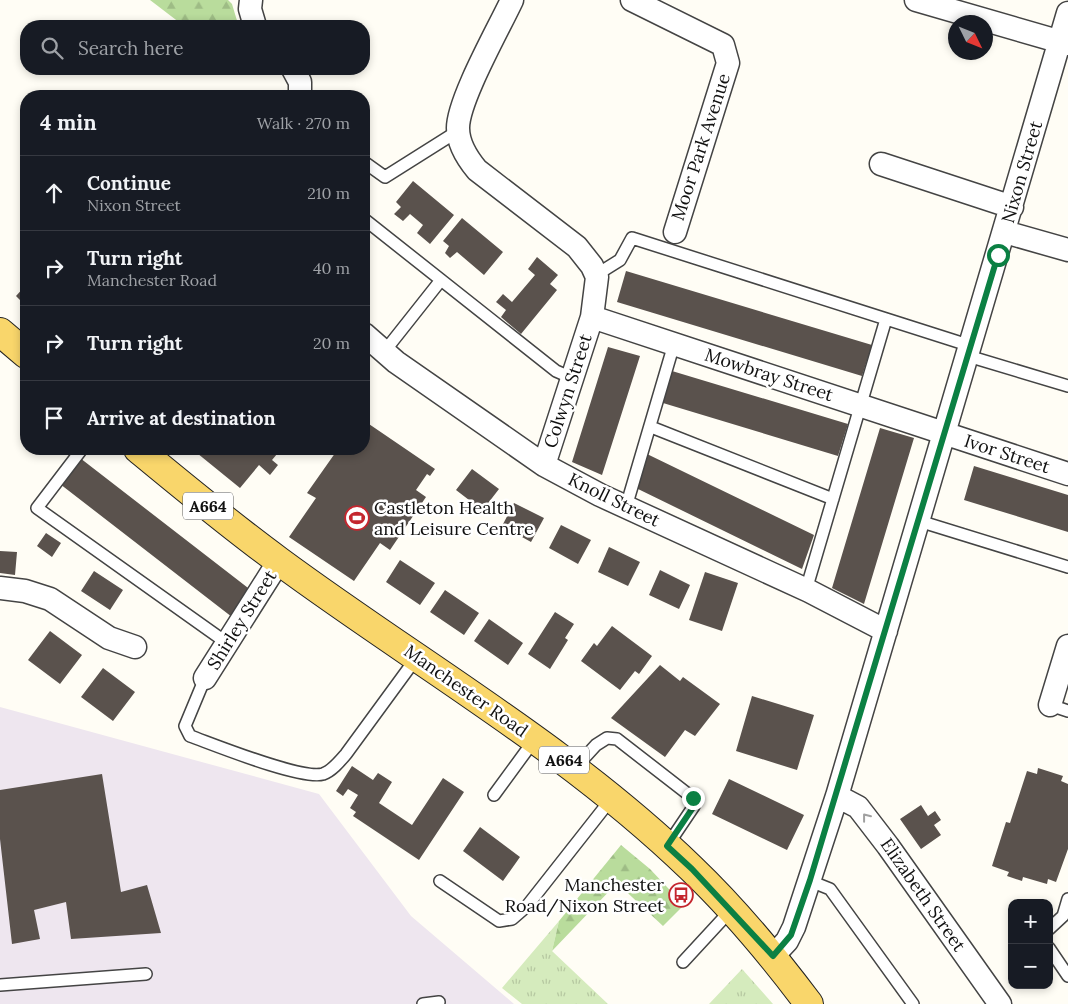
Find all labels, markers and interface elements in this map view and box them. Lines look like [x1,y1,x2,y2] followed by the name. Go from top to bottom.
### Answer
[948,15,993,60] north arrow
[20,20,370,75] search box
[38,34,66,62] icon: search
[78,36,184,60] text: Search here
[666,70,735,223] street label: Moor Park Avenue
[40,109,97,136] text: 4 min
[257,113,350,133] text: Walk · 270 m
[996,118,1047,226] street label: Nixon Street
[87,171,171,195] text: Continue
[40,179,68,207] icon: ahead
[307,183,350,203] text: 210 m
[87,195,181,215] text: Nixon Street
[987,244,1010,267] route start
[87,246,183,270] text: Turn right
[40,254,68,282] icon: right
[313,258,350,278] text: 40 m
[87,270,217,290] text: Manchester Road
[40,329,68,357] icon: right
[87,331,183,355] text: Turn right
[538,331,597,451] street label: Colwyn Street
[313,333,350,353] text: 20 m
[702,343,836,406] street label: Mowbray Street
[40,404,68,432] icon: arrive
[87,406,276,430] text: Arrive at destination
[961,429,1053,478] street label: Ivor Street
[565,467,664,532] street label: Knoll Street
[183,492,233,520] road number: A664
[374,496,534,540] place label: Castleton Health and Leisure Centre
[344,505,370,531] sports icon: Castleton Health and Leisure Centre
[202,565,281,674] street label: Shirley Street
[400,639,533,742] street label: Manchester Road
[539,746,589,774] road number: A664
[682,787,705,810] route end
[863,814,871,823] one-way arrow
[876,834,971,956] street label: Elizabeth Street
[505,873,664,917] place label: Manchester Road/Nixon Street
[668,882,694,908] bus stop icon: Manchester Road/Nixon Street
[1008,899,1053,989] map controls
[1008,899,1053,944] button: +
[1008,944,1053,989] button: −

